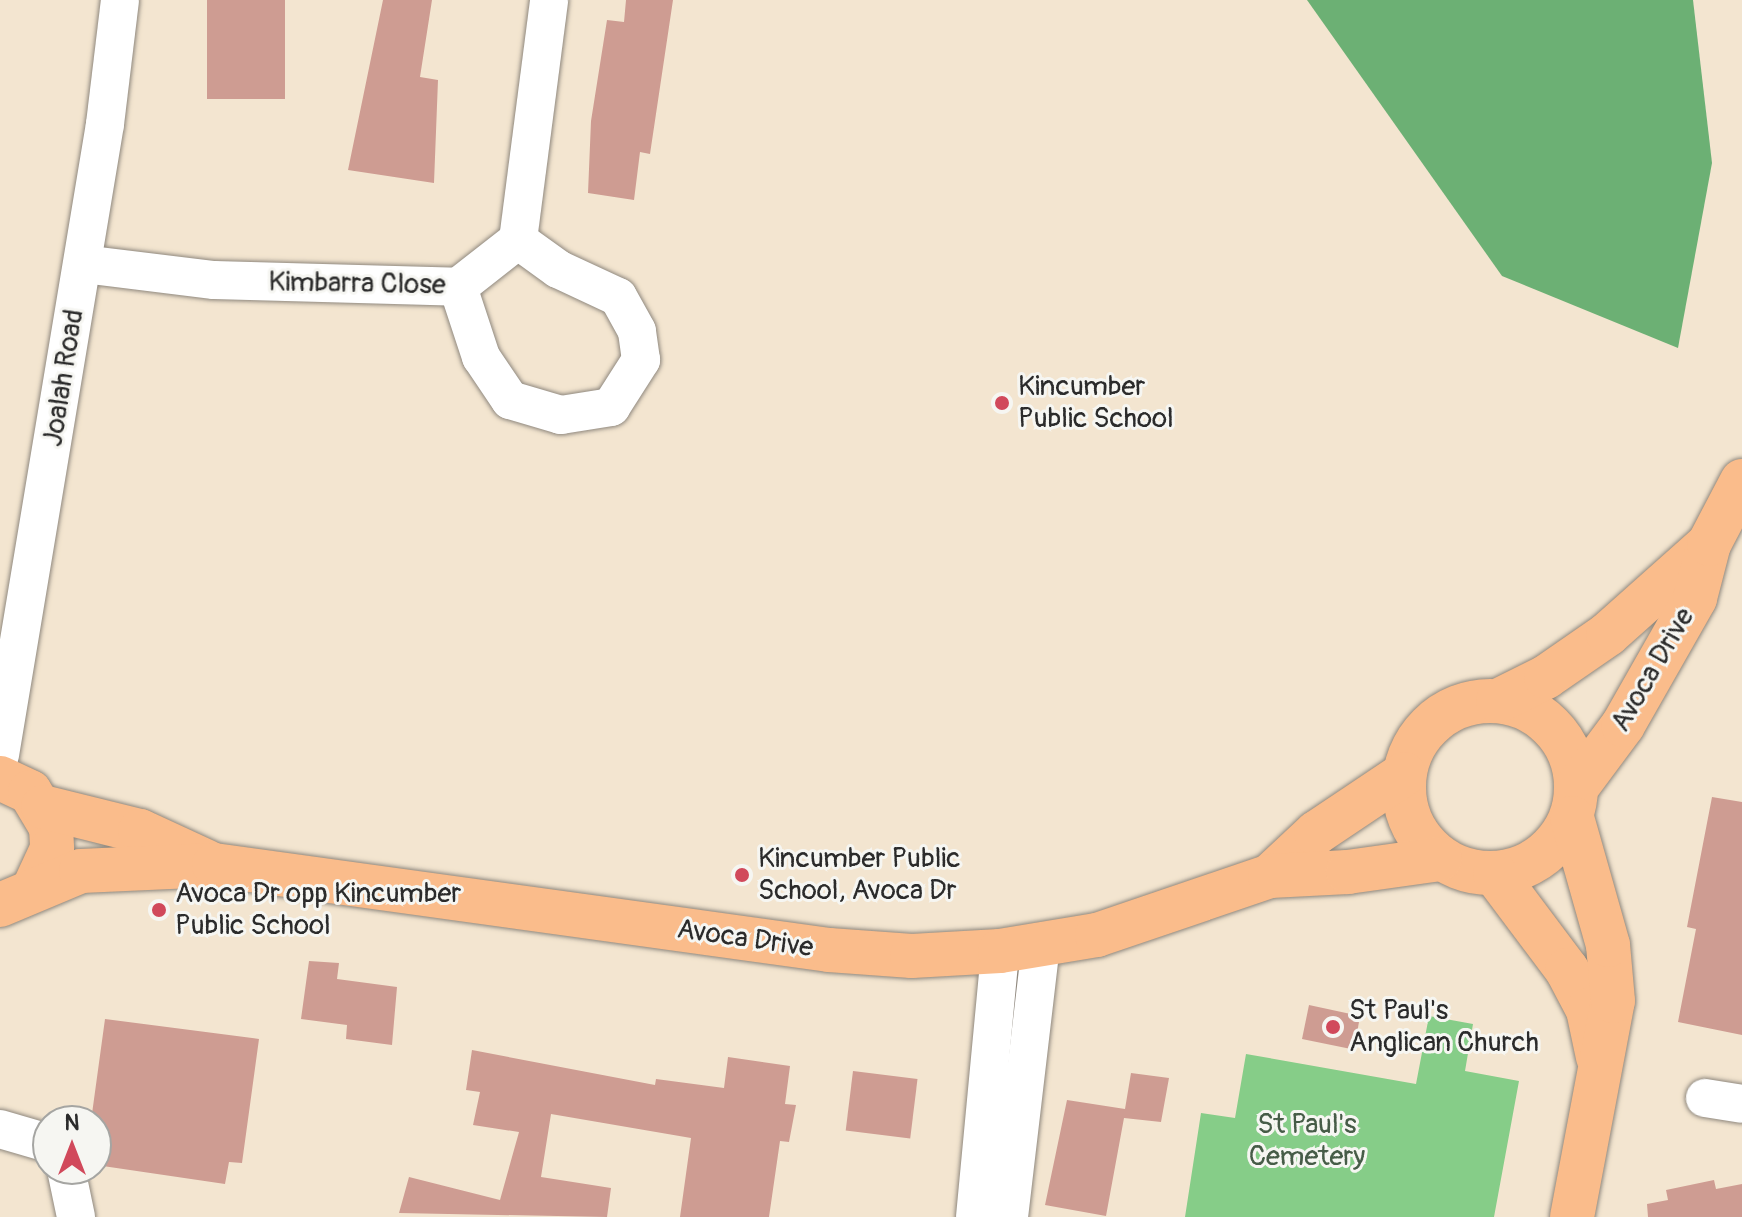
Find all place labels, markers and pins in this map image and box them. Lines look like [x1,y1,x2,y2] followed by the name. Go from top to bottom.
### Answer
[1018,370,1174,436] place label: Kincumber Public School
[993,394,1011,412] marker: Kincumber Public School
[758,842,961,908] place label: Kincumber Public School, Avoca Dr
[733,866,751,884] marker: Kincumber Public School, Avoca Dr
[175,877,461,943] place label: Avoca Dr opp Kincumber Public School
[150,901,168,919] marker: Avoca Dr opp Kincumber Public School
[1349,994,1539,1060] place label: St Paul's Anglican Church
[1324,1018,1342,1036] marker: St Paul's Anglican Church

